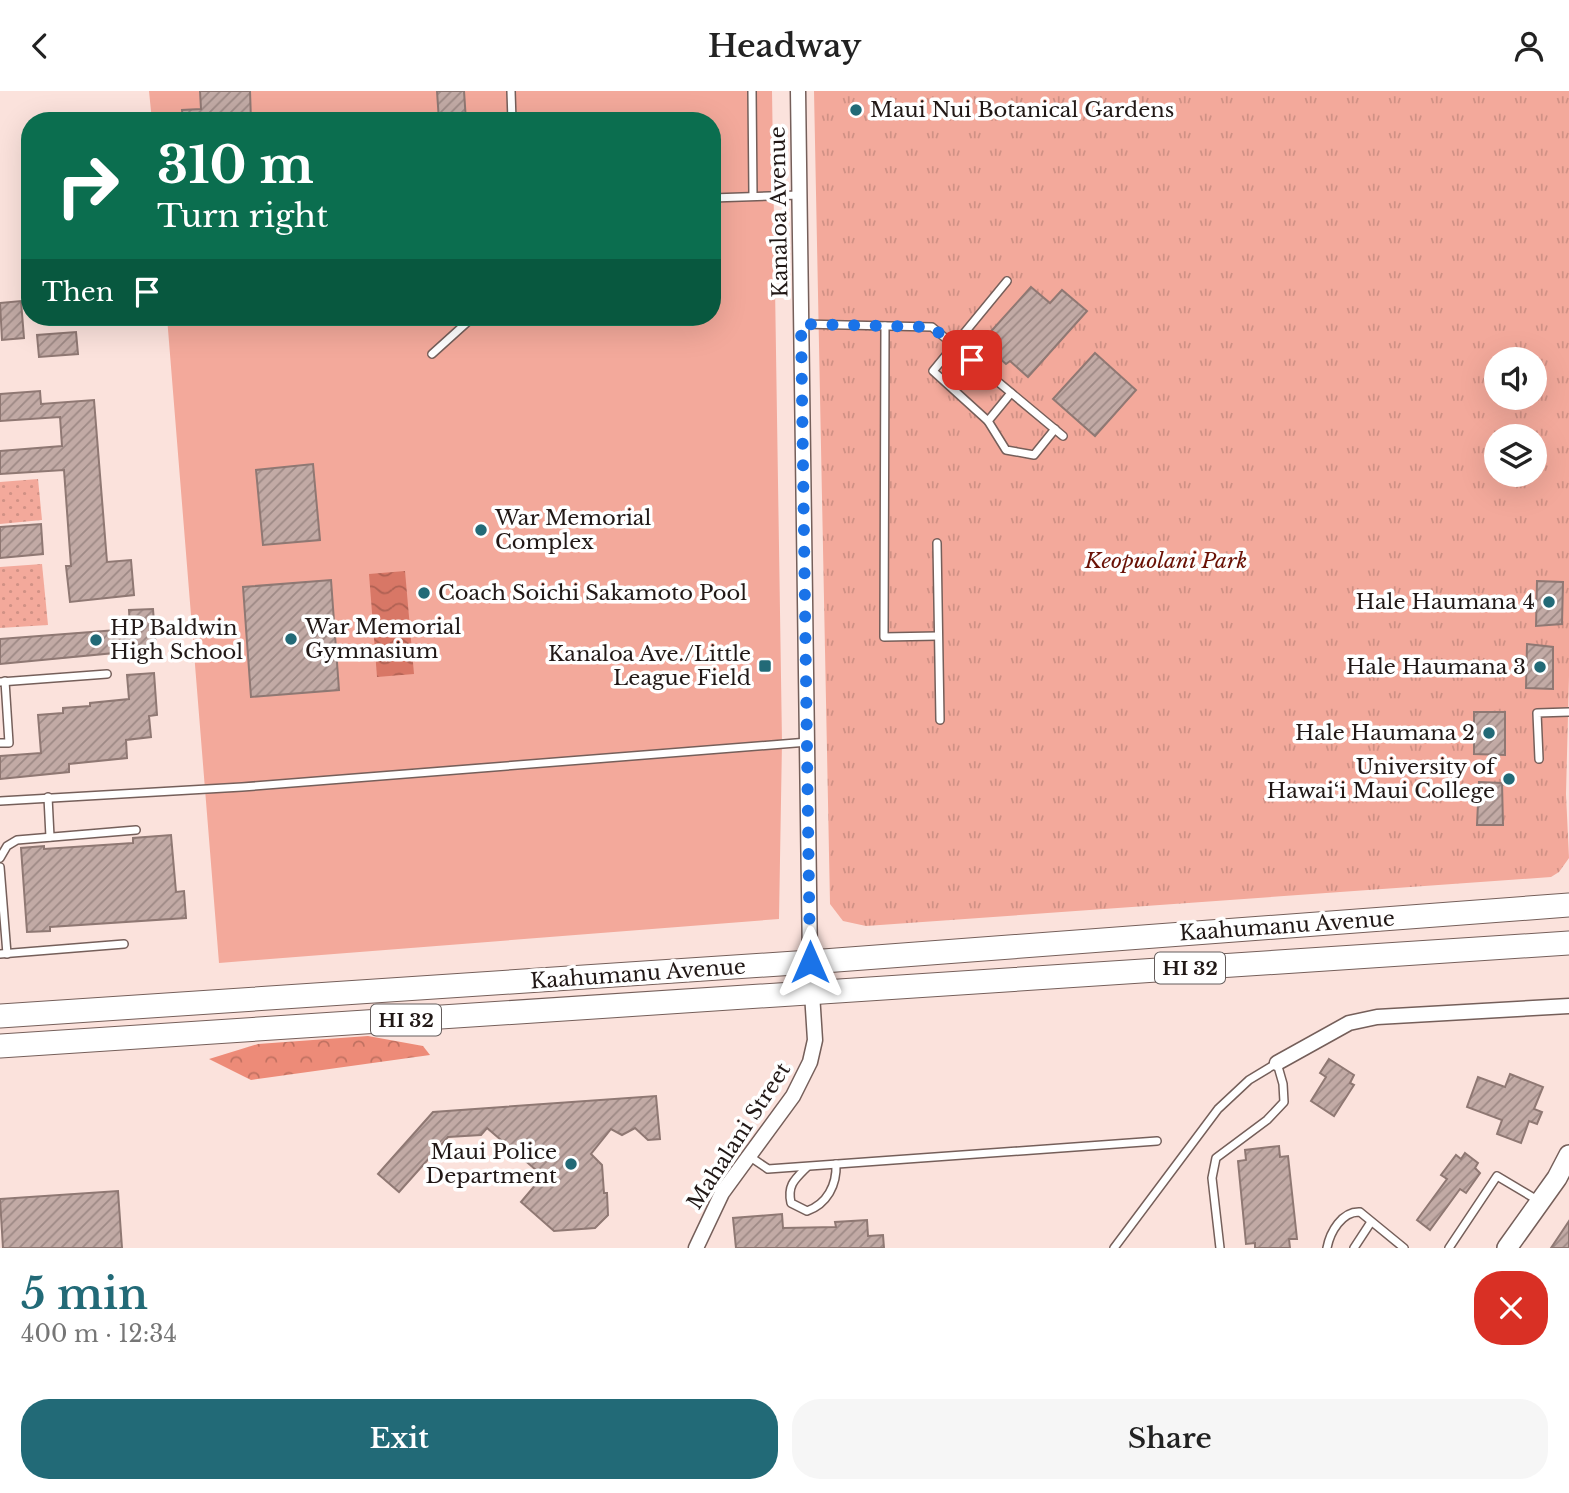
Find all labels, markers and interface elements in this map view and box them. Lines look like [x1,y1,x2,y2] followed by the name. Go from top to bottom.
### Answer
[708,26,861,66] text: Headway
[21,27,59,65] icon: back
[1510,27,1548,65] icon: person
[870,97,1174,123] place label: Maui Nui Botanical Gardens
[848,102,864,118] marker: Maui Nui Botanical Gardens
[765,126,793,298] street label: Kanaloa Avenue
[157,135,314,196] text: 310 m
[42,140,133,231] icon: right
[157,196,328,236] text: Turn right
[128,273,166,311] icon: arrive
[42,276,114,308] text: Then
[942,330,1002,390] pin
[953,341,991,379] icon: arrive
[1484,347,1547,487] map controls
[1484,347,1547,410] button: sound
[1484,424,1547,487] button: layers
[494,505,651,555] place label: War Memorial Complex
[473,522,489,538] marker: War Memorial Complex
[1084,548,1247,574] park label: Keopuolani Park
[438,580,747,606] place label: Coach Soichi Sakamoto Pool
[416,585,432,601] marker: Coach Soichi Sakamoto Pool
[1356,589,1535,615] place label: Hale Haumana 4
[1541,594,1557,610] marker: Hale Haumana 4
[304,614,461,664] place label: War Memorial Gymnasium
[110,615,243,665] place label: HP Baldwin High School
[283,631,299,647] marker: War Memorial Gymnasium
[88,632,104,648] marker: HP Baldwin High School
[548,641,751,691] place label: Kanaloa Ave./Little League Field
[1346,654,1526,680] place label: Hale Haumana 3
[757,658,773,674] marker: Kanaloa Ave./Little League Field
[1532,659,1548,675] marker: Hale Haumana 3
[1295,720,1475,746] place label: Hale Haumana 2
[1481,725,1497,741] marker: Hale Haumana 2
[1267,754,1497,804] place label: University of Hawai‘i Maui College
[1501,771,1517,787] marker: University of Hawai‘i Maui College
[1178,905,1396,947] street label: Kaahumanu Avenue
[773,925,847,999] position arrow
[529,953,747,995] street label: Kaahumanu Avenue
[1155,953,1225,983] road number: HI 32
[371,1005,441,1036] road number: HI 32
[682,1058,796,1214] street label: Mahalani Street
[426,1139,557,1189] place label: Maui Police Department
[563,1156,579,1172] marker: Maui Police Department
[21,1268,148,1320] text: 5 min
[1474,1271,1548,1345] button: close
[21,1320,177,1348] text: 400 m · 12:34
[21,1399,778,1479] button: Exit
[792,1399,1548,1479] button: Share

